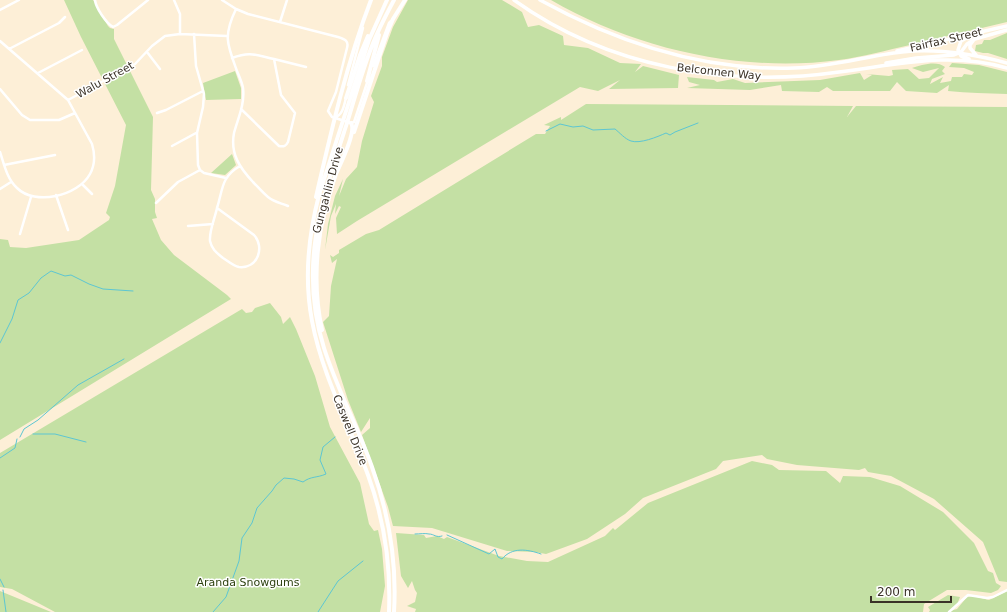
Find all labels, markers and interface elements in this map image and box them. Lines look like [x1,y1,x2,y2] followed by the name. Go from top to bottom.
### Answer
[909,25,984,55] street label: Fairfax Street
[74,59,137,101] street label: Walu Street
[676,61,762,83] street label: Belconnen Way
[310,145,346,235] street label: Gungahlin Drive
[330,393,370,467] street label: Caswell Drive
[196,576,300,589] park label: Aranda Snowgums
[871,578,951,604] scale bar
[877,585,915,599] text: 200 m

